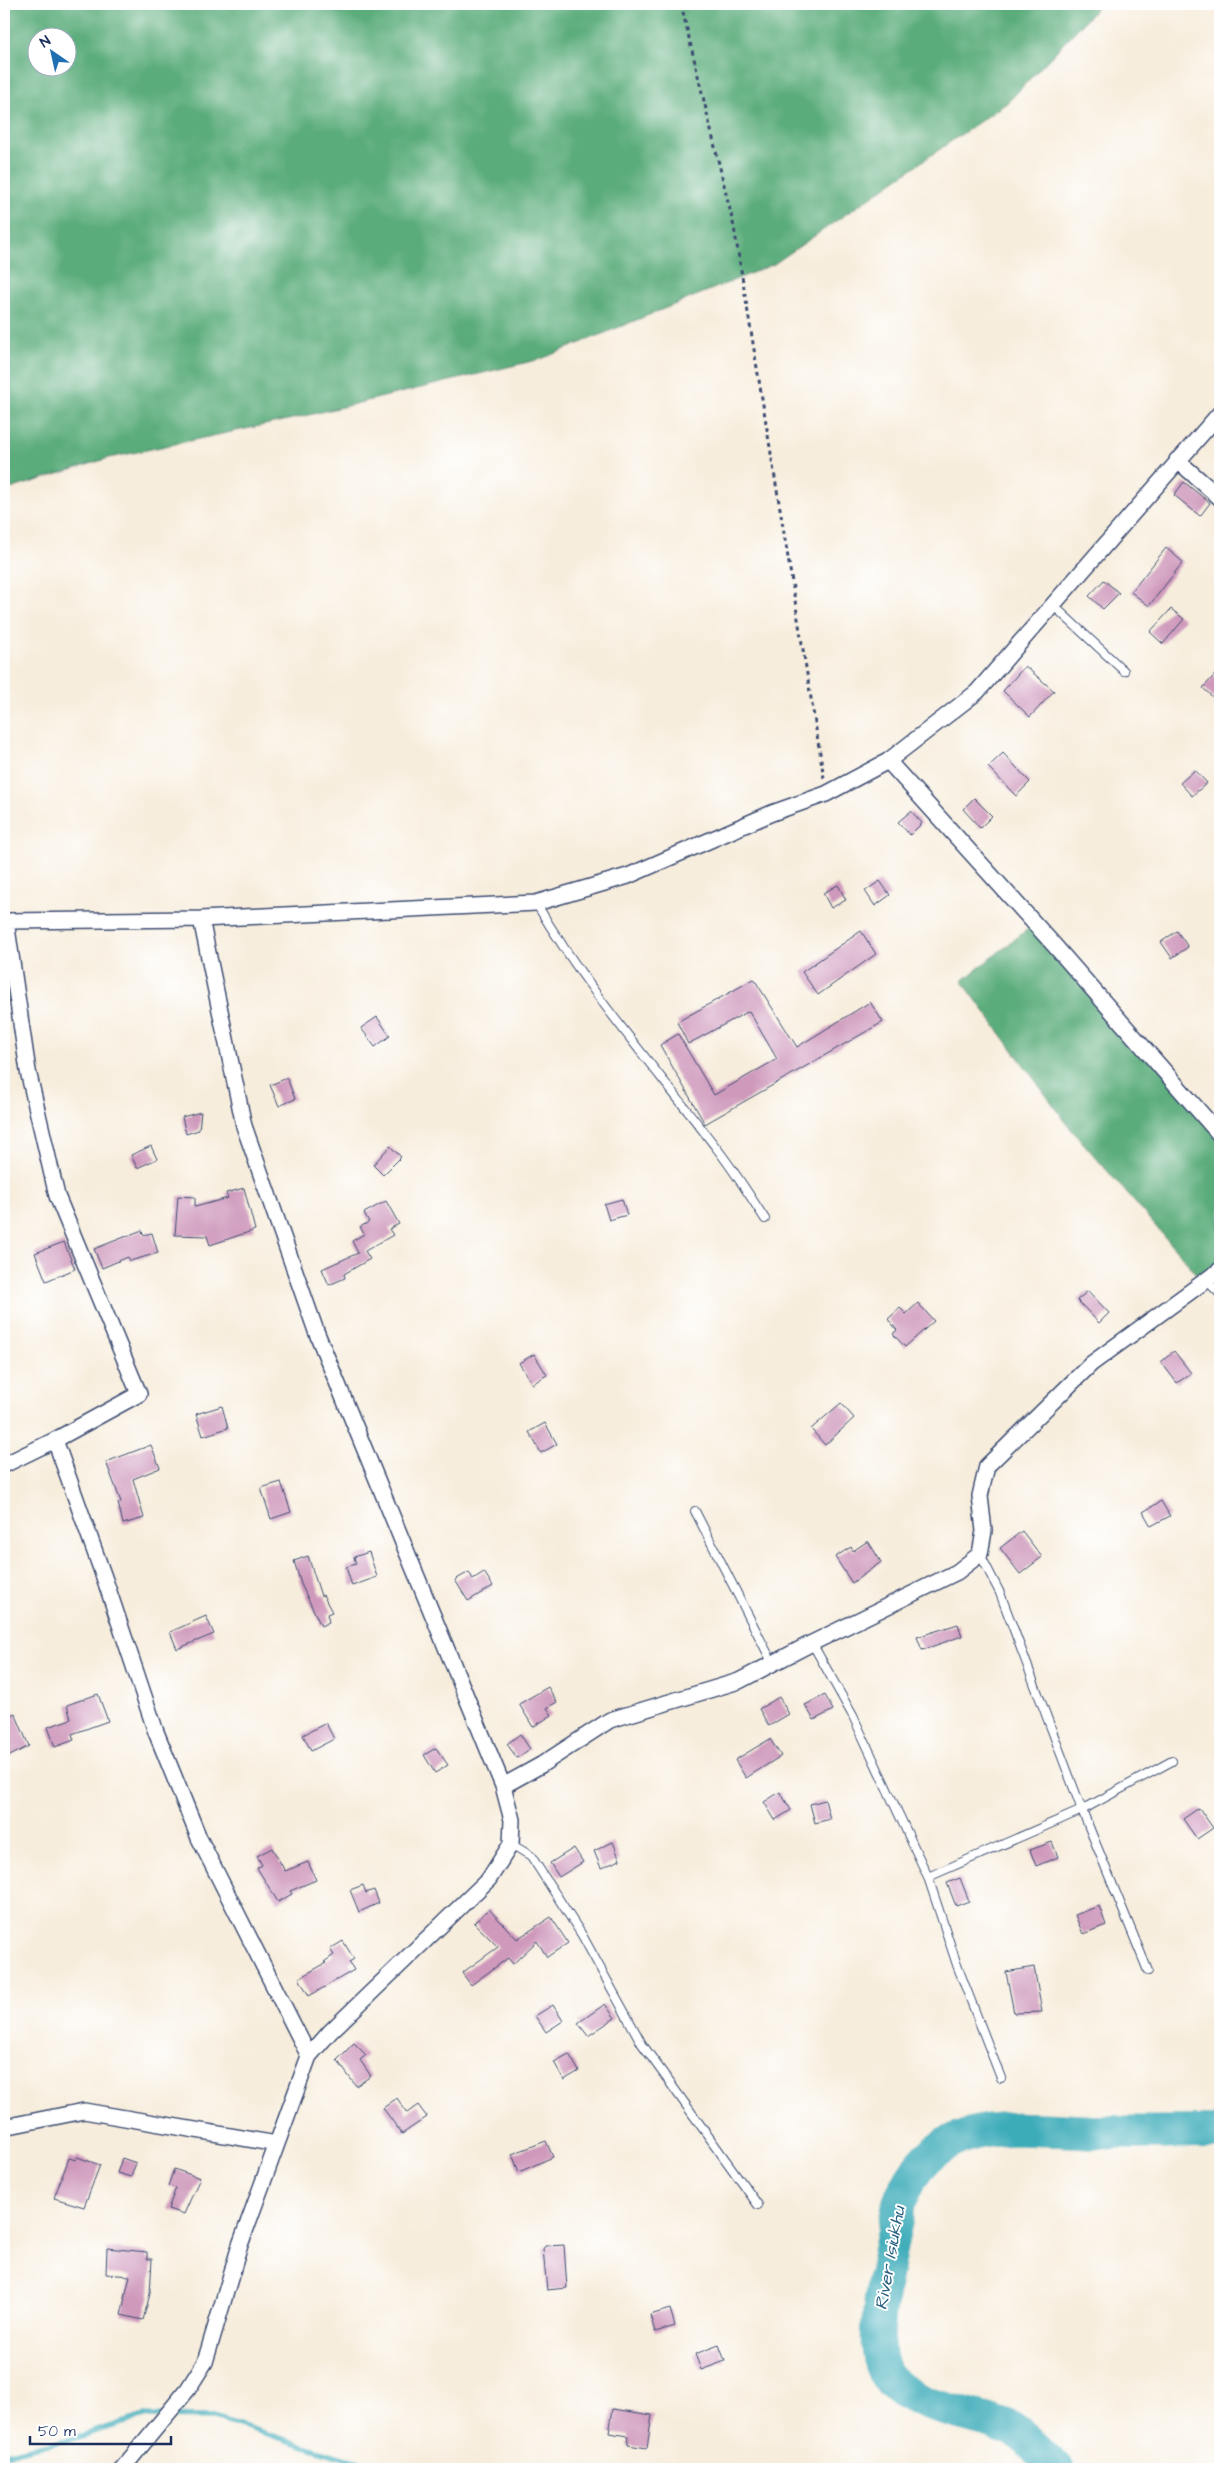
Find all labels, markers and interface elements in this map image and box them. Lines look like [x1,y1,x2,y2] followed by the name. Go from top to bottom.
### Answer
[28,28,78,78] north arrow
[36,31,55,53] text: N
[869,2204,912,2312] water label: River Isiukhu
[30,2413,171,2445] scale bar
[38,2421,76,2442] text: 50 m

